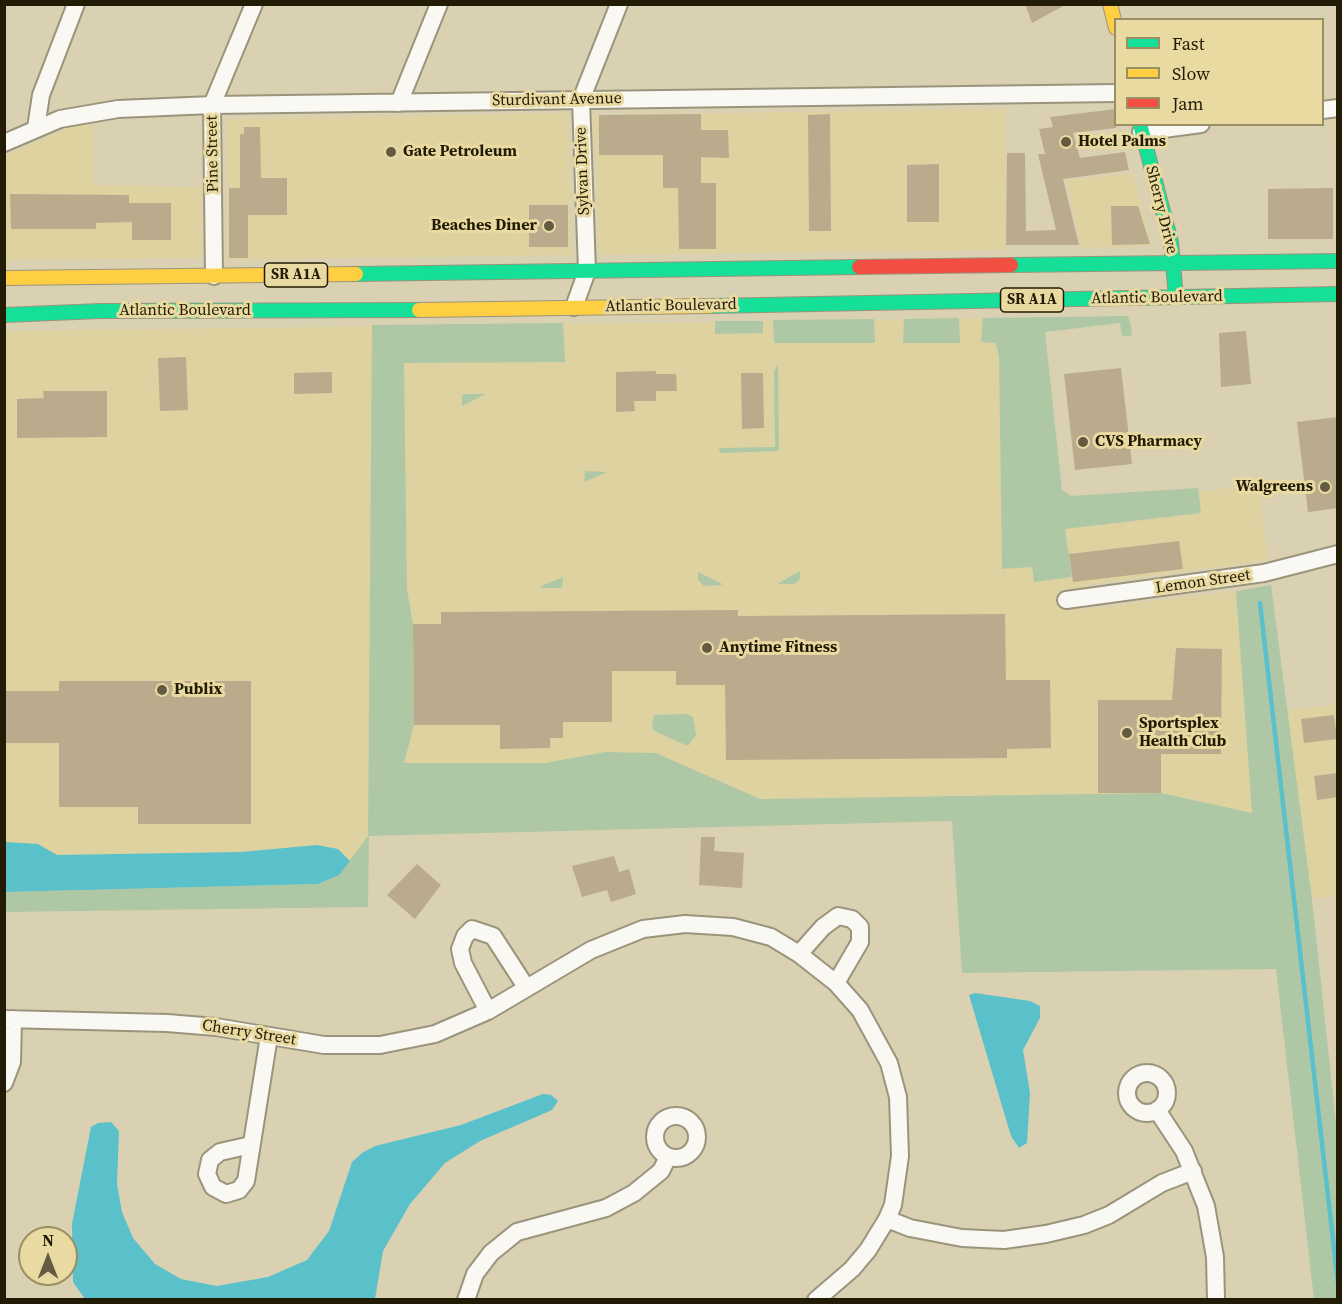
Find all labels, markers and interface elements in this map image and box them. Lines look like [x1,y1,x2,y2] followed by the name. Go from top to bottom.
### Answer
[1114,18,1324,126] legend
[1172,31,1205,56] text: Fast
[1172,61,1210,86] text: Slow
[492,89,622,111] street label: Sturdivant Avenue
[1172,91,1204,116] text: Jam
[203,115,223,193] street label: Pine Street
[572,127,594,215] street label: Sylvan Drive
[1078,132,1166,152] place label: Hotel Palms
[1059,135,1073,149] marker: Hotel Palms
[403,142,517,162] place label: Gate Petroleum
[384,145,398,159] marker: Gate Petroleum
[1141,164,1181,256] street label: Sherry Drive
[431,216,537,236] place label: Beaches Diner
[542,219,556,233] marker: Beaches Diner
[264,263,328,287] road number: SR A1A
[1091,287,1223,309] street label: Atlantic Boulevard
[1000,288,1064,312] road number: SR A1A
[605,295,737,317] street label: Atlantic Boulevard
[119,301,251,321] street label: Atlantic Boulevard
[1095,432,1202,452] place label: CVS Pharmacy
[1076,435,1090,449] marker: CVS Pharmacy
[1235,477,1313,497] place label: Walgreens
[1318,480,1332,494] marker: Walgreens
[1154,566,1252,598] street label: Lemon Street
[719,638,837,658] place label: Anytime Fitness
[700,641,714,655] marker: Anytime Fitness
[174,680,222,700] place label: Publix
[155,683,169,697] marker: Publix
[1139,714,1226,752] place label: Sportsplex Health Club
[1120,726,1134,740] marker: Sportsplex Health Club
[201,1016,297,1050] street label: Cherry Street
[18,1226,78,1286] north arrow
[42,1229,54,1251] text: N

